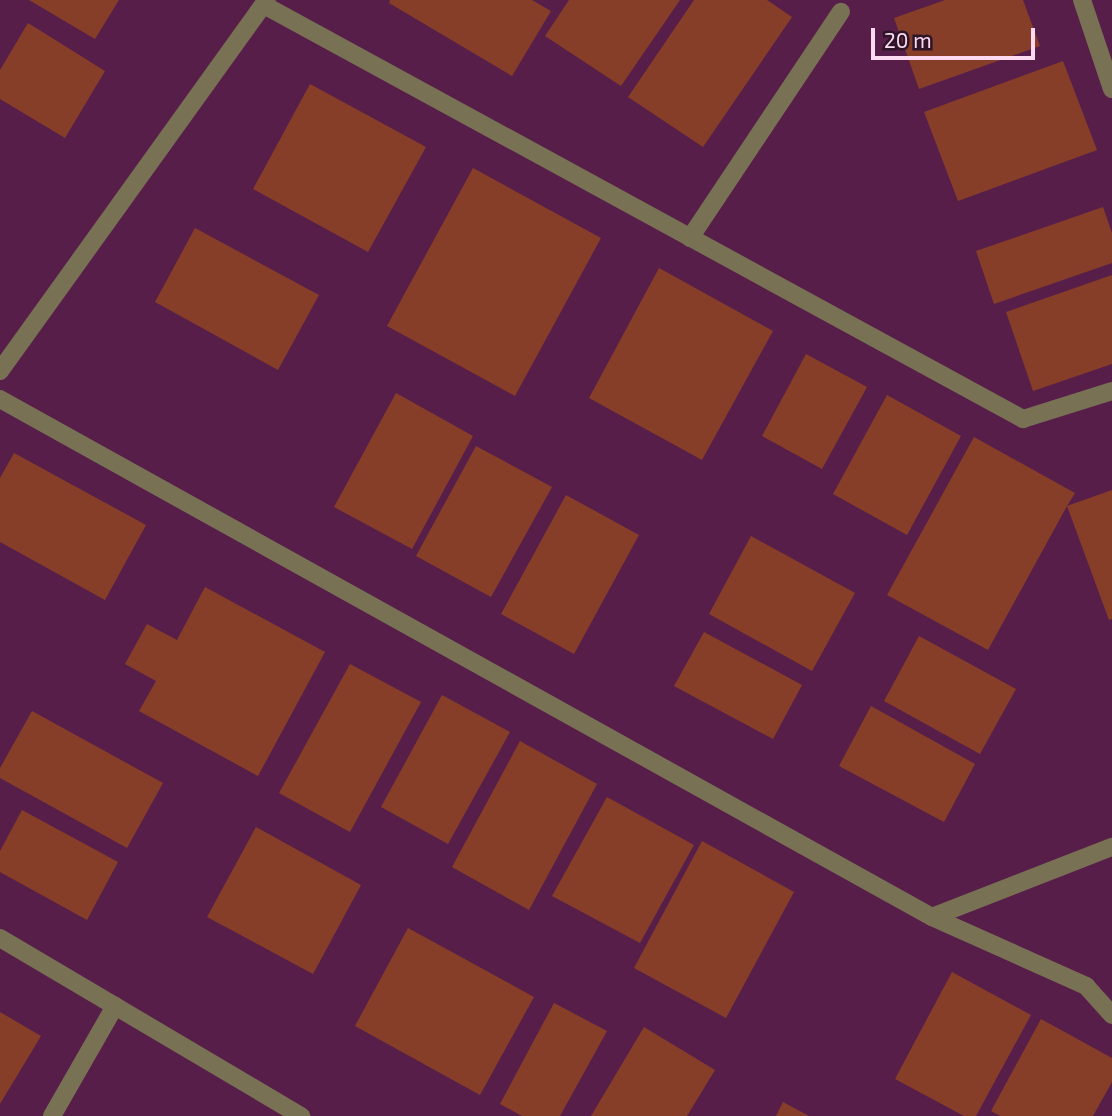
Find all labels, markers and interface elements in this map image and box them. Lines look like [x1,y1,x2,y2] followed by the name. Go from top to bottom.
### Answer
[874,14,1038,58] scale bar
[884,27,932,52] text: 20 m

